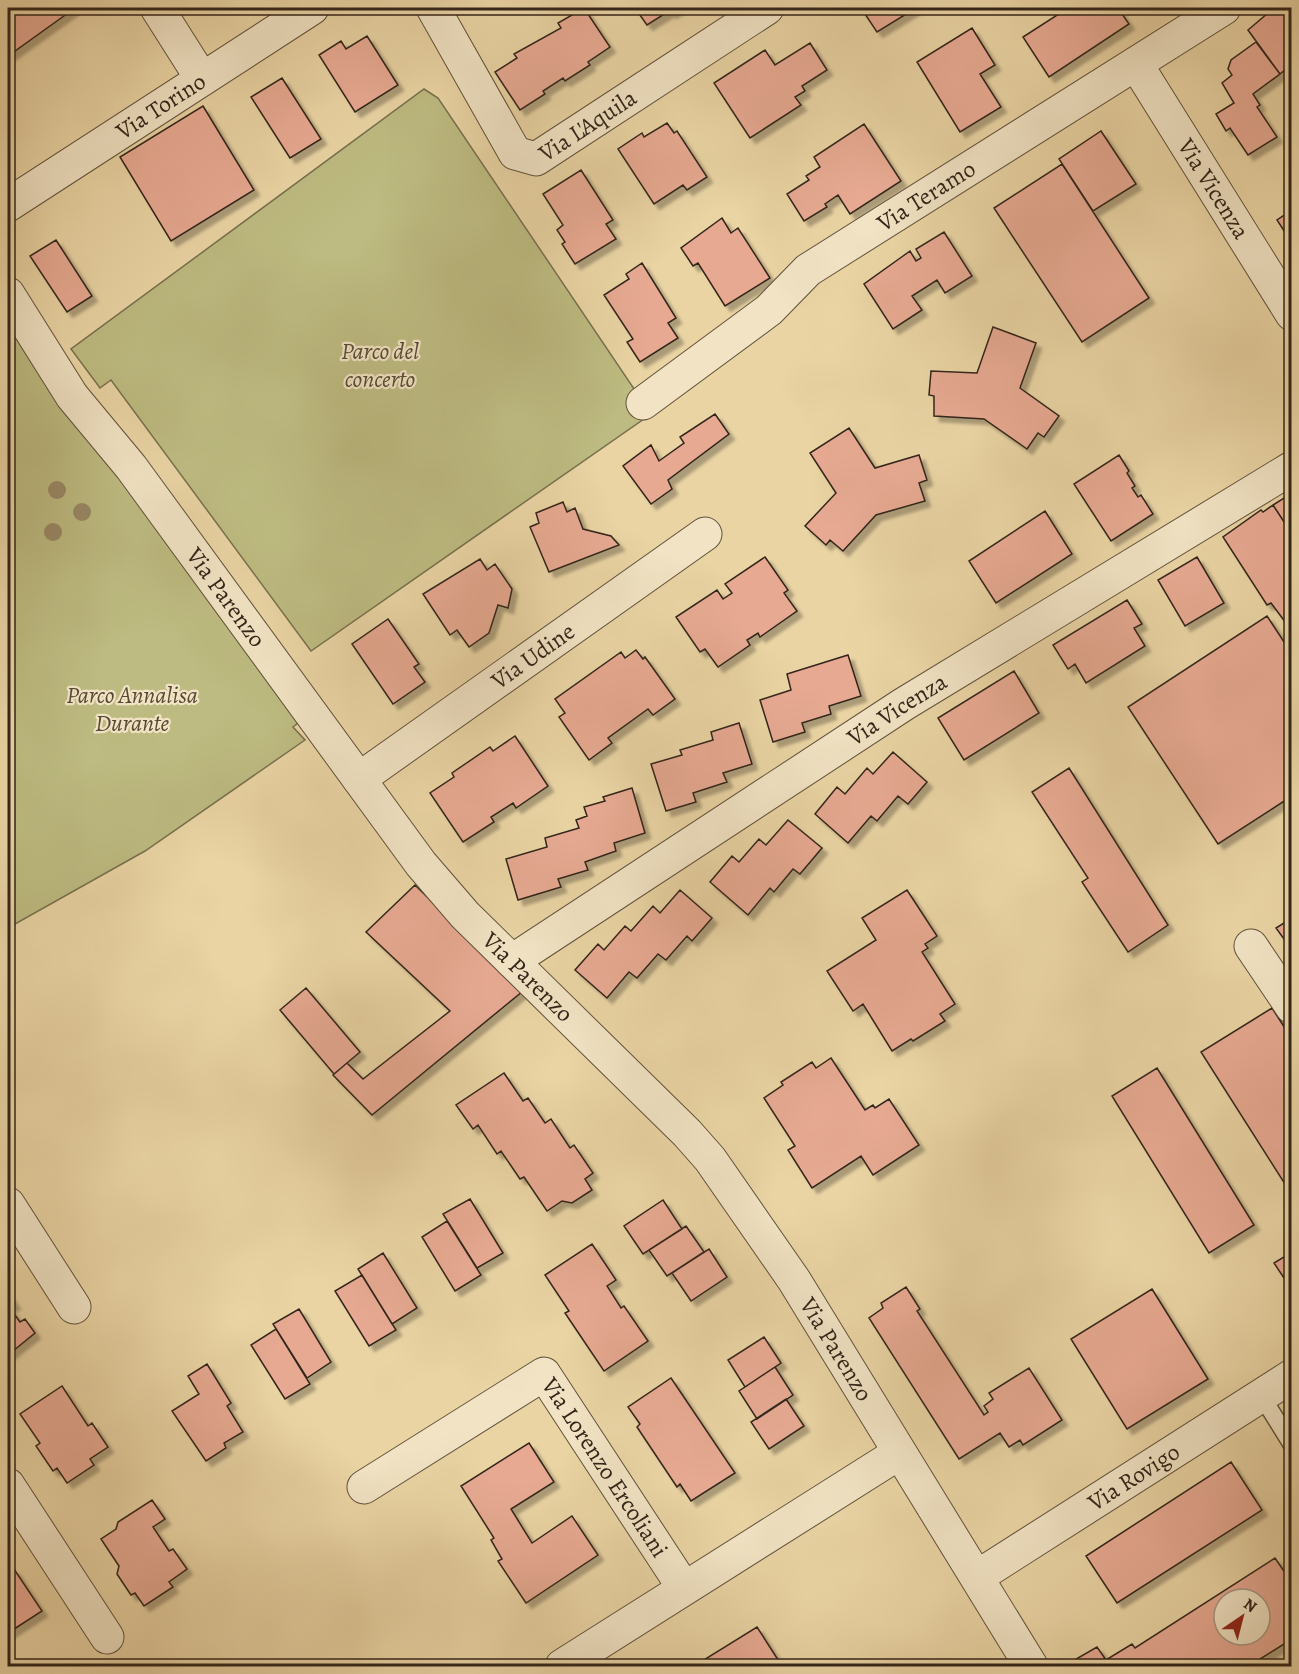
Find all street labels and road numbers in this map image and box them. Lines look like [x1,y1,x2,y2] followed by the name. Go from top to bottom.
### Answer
[109,65,212,147] street label: Via Torino
[532,81,643,170] street label: Via L'Aquila
[1170,132,1258,246] street label: Via Vicenza
[870,153,982,239] street label: Via Teramo
[178,540,273,654] street label: Via Parenzo
[484,615,581,697] street label: Via Udine
[840,665,954,754] street label: Via Vicenza
[475,924,581,1029] street label: Via Parenzo
[792,1290,881,1407] street label: Via Parenzo
[534,1370,676,1564] street label: Via Lorenzo Ercoliani
[1081,1436,1186,1519] street label: Via Rovigo

